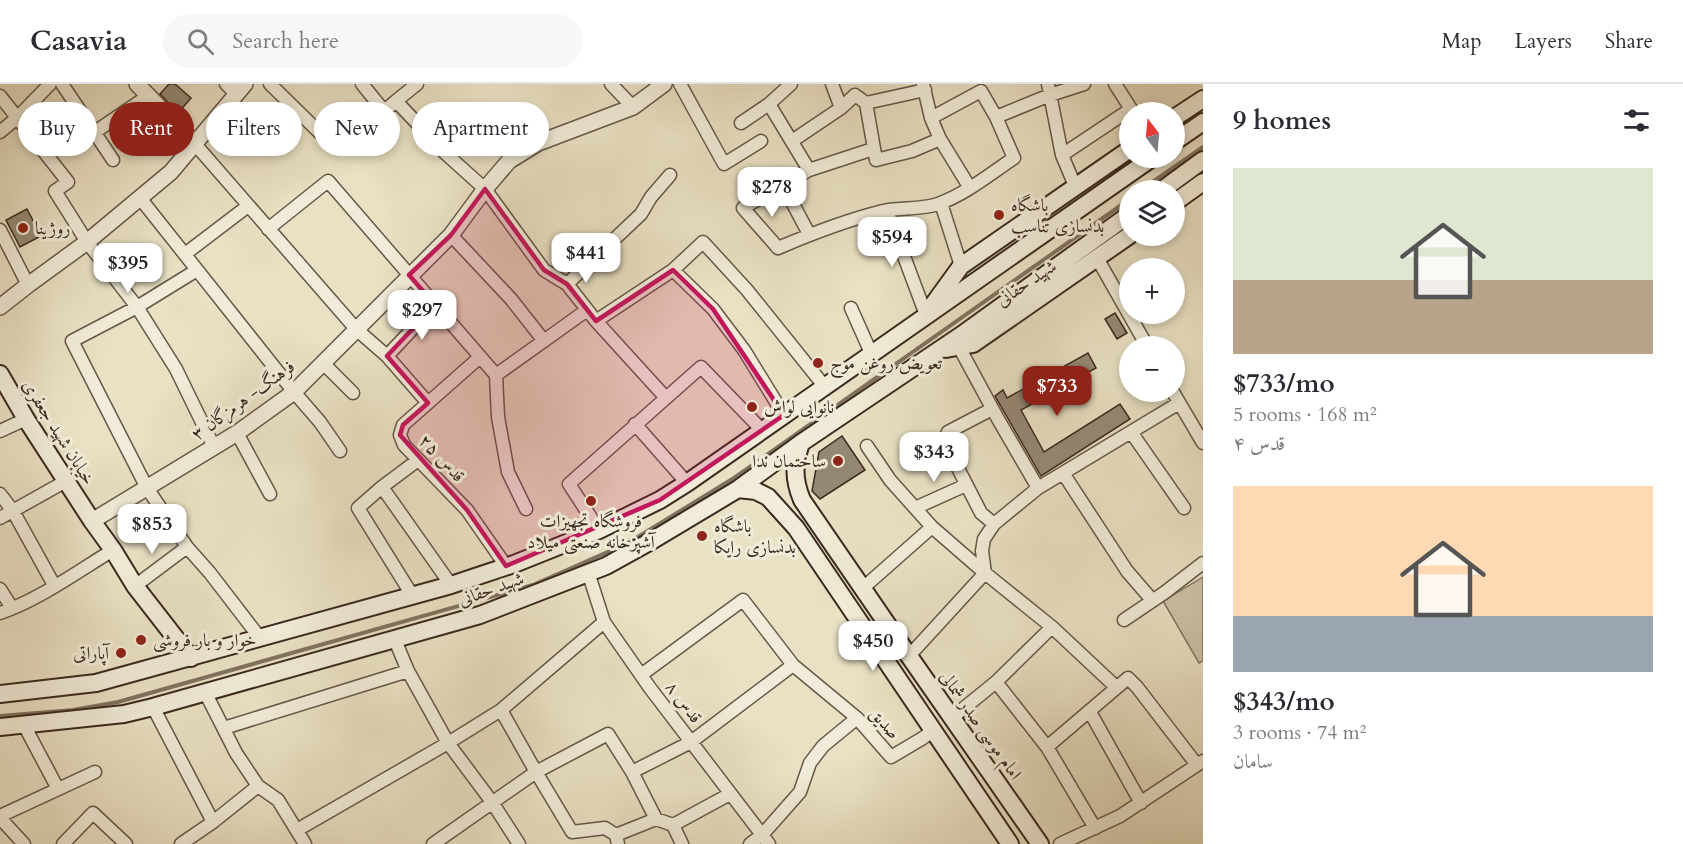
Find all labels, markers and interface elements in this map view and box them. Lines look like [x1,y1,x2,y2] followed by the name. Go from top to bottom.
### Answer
[163,14,583,68] search box
[30,22,127,60] text: Casavia
[184,25,217,58] icon: search
[232,26,339,56] text: Search here
[1442,27,1482,56] text: Map
[1515,27,1572,56] text: Layers
[1605,27,1653,56] text: Share
[18,102,97,156] chip: Buy
[109,102,194,156] chip: Rent
[206,102,302,156] chip: Filters
[314,102,400,156] chip: New
[412,102,549,156] chip: Apartment
[1119,102,1185,168] north arrow
[1119,102,1185,402] map controls
[1233,103,1331,138] text: 9 homes
[1620,104,1653,137] icon: filters
[736,167,808,218] pin: $278
[752,173,792,200] text: $278
[1119,180,1185,246] button: layers
[1011,193,1104,239] place label: باشگاه بدنسازی تناسب
[1389,207,1497,315] icon: home
[992,208,1006,222] marker: باشگاه بدنسازی تناسب
[35,216,71,241] place label: روژینا
[856,217,928,268] pin: $594
[16,221,30,235] marker: روژینا
[872,223,912,250] text: $594
[550,233,622,284] pin: $441
[566,239,606,266] text: $441
[92,243,164,294] pin: $395
[108,249,148,276] text: $395
[991,254,1062,313] street label: شهید حقانی
[1119,258,1185,324] button: +
[386,290,458,341] pin: $297
[402,296,442,323] text: $297
[1119,336,1185,402] button: −
[830,351,942,379] place label: تعویض روغن موج
[186,354,300,446] street label: فرهنگ- هرمزگان ۳
[811,356,825,370] marker: تعویض روغن موج
[1021,366,1093,417] pin: $733
[1233,366,1335,401] text: $733/mo
[1037,372,1077,399] text: $733
[16,375,101,490] street label: خیابان شهید جعفری
[764,395,834,420] place label: نانوایی لواش
[745,400,759,414] marker: نانوایی لواش
[1233,401,1377,428] text: 5 rooms · 168 m²
[413,429,470,488] street label: قدس ۲۵
[1233,430,1285,457] text: قدس ۴
[898,432,970,483] pin: $343
[914,438,954,465] text: $343
[752,449,826,474] place label: ساختمان ندا
[831,454,845,468] marker: ساختمان ندا
[584,494,598,508] marker: فروشگاه تجهیزات آشپزخانه صنعتی میلاد
[116,504,188,555] pin: $853
[527,509,657,555] place label: فروشگاه تجهیزات آشپزخانه صنعتی میلاد
[132,510,172,537] text: $853
[714,514,796,560] place label: باشگاه بدنسازی رایکا
[1389,525,1497,633] icon: home
[695,529,709,543] marker: باشگاه بدنسازی رایکا
[455,566,527,613] street label: شهید حقانی
[837,621,909,672] pin: $450
[853,627,893,654] text: $450
[153,628,257,653] place label: خوار و بار فروشی
[134,633,148,647] marker: خوار و بار فروشی
[73,641,111,666] place label: آپاراتی
[114,646,128,660] marker: آپاراتی
[931,666,1028,787] street label: امام موسی صدر شمالی
[659,676,708,729] street label: قدس ۸
[1233,684,1335,719] text: $343/mo
[863,702,906,745] street label: صدیق
[1233,719,1366,746] text: 3 rooms · 74 m²
[1233,748,1273,775] text: سامان

